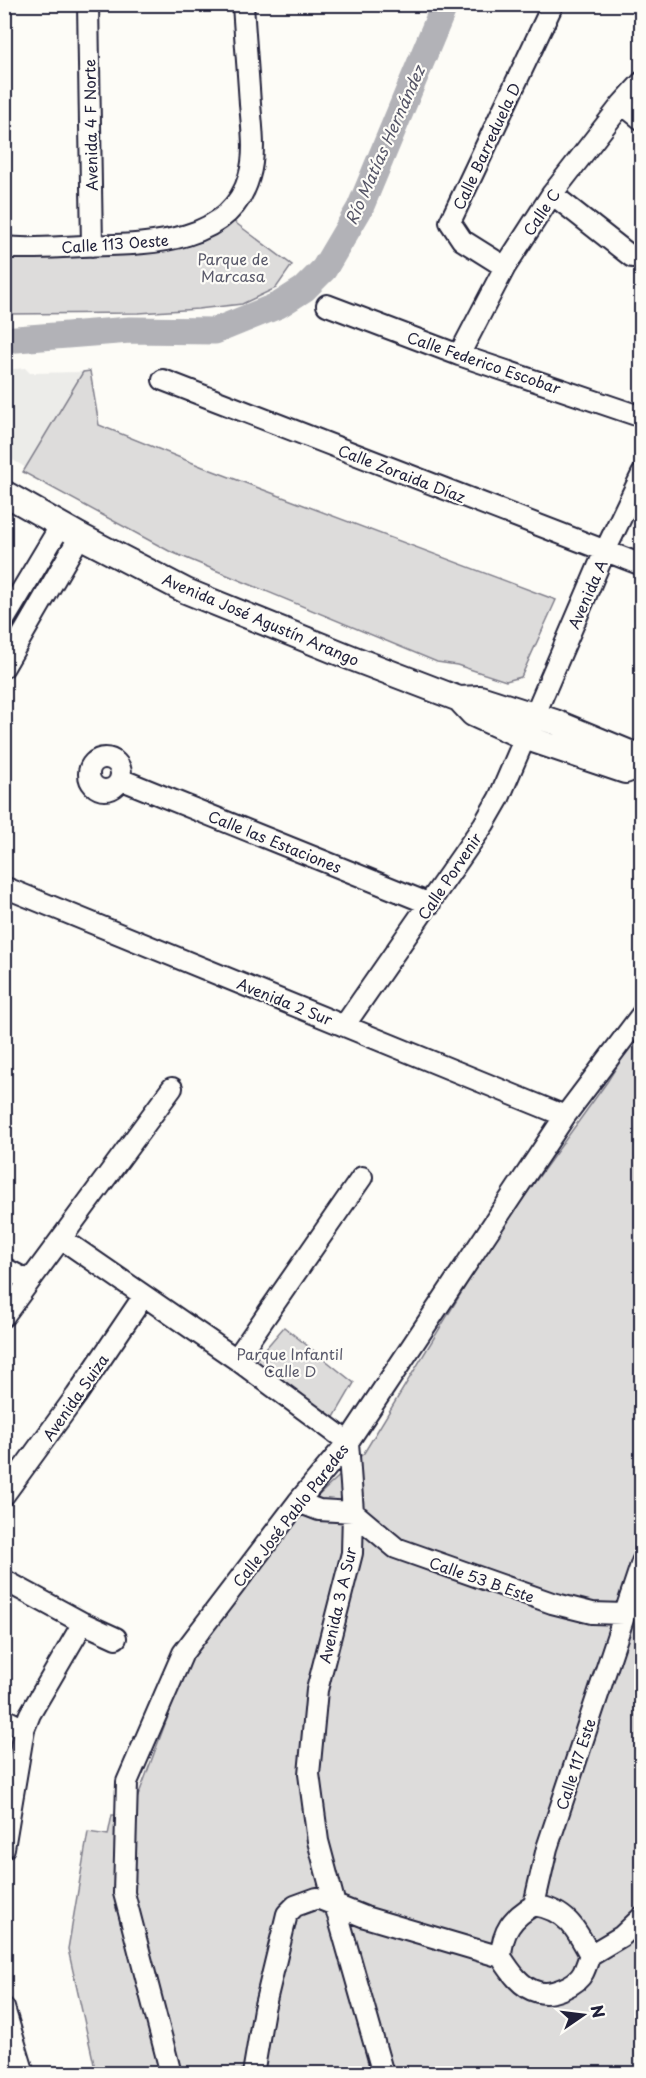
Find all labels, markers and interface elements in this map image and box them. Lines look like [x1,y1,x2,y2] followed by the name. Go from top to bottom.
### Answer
[77,59,103,191] street label: Avenida 4 F Norte
[338,60,431,228] water label: Río Matías Hernández
[446,79,526,213] street label: Calle Barreduela D
[517,184,565,240] street label: Calle C
[60,228,170,258] street label: Calle 113 Oeste
[197,247,269,287] park label: Parque de Marcasa
[404,325,564,399] street label: Calle Federico Escobar
[335,438,469,508] street label: Calle Zoraida Díaz
[561,556,613,632] street label: Avenida A
[159,567,363,671] street label: Avenida José Agustín Arango
[205,804,345,878] street label: Calle las Estaciones
[411,828,487,924] street label: Calle Porvenir
[234,971,336,1031] street label: Avenida 2 Sur
[237,1342,343,1382] park label: Parque Infantil Calle D
[36,1348,114,1445] street label: Avenida Suiza
[227,1438,354,1592] street label: Calle José Pablo Paredes
[312,1545,362,1665] street label: Avenida 3 A Sur
[426,1550,538,1608] street label: Calle 53 B Este
[549,1715,601,1813] street label: Calle 117 Este
[553,1985,613,2045] north arrow
[585,2002,612,2020] text: N

